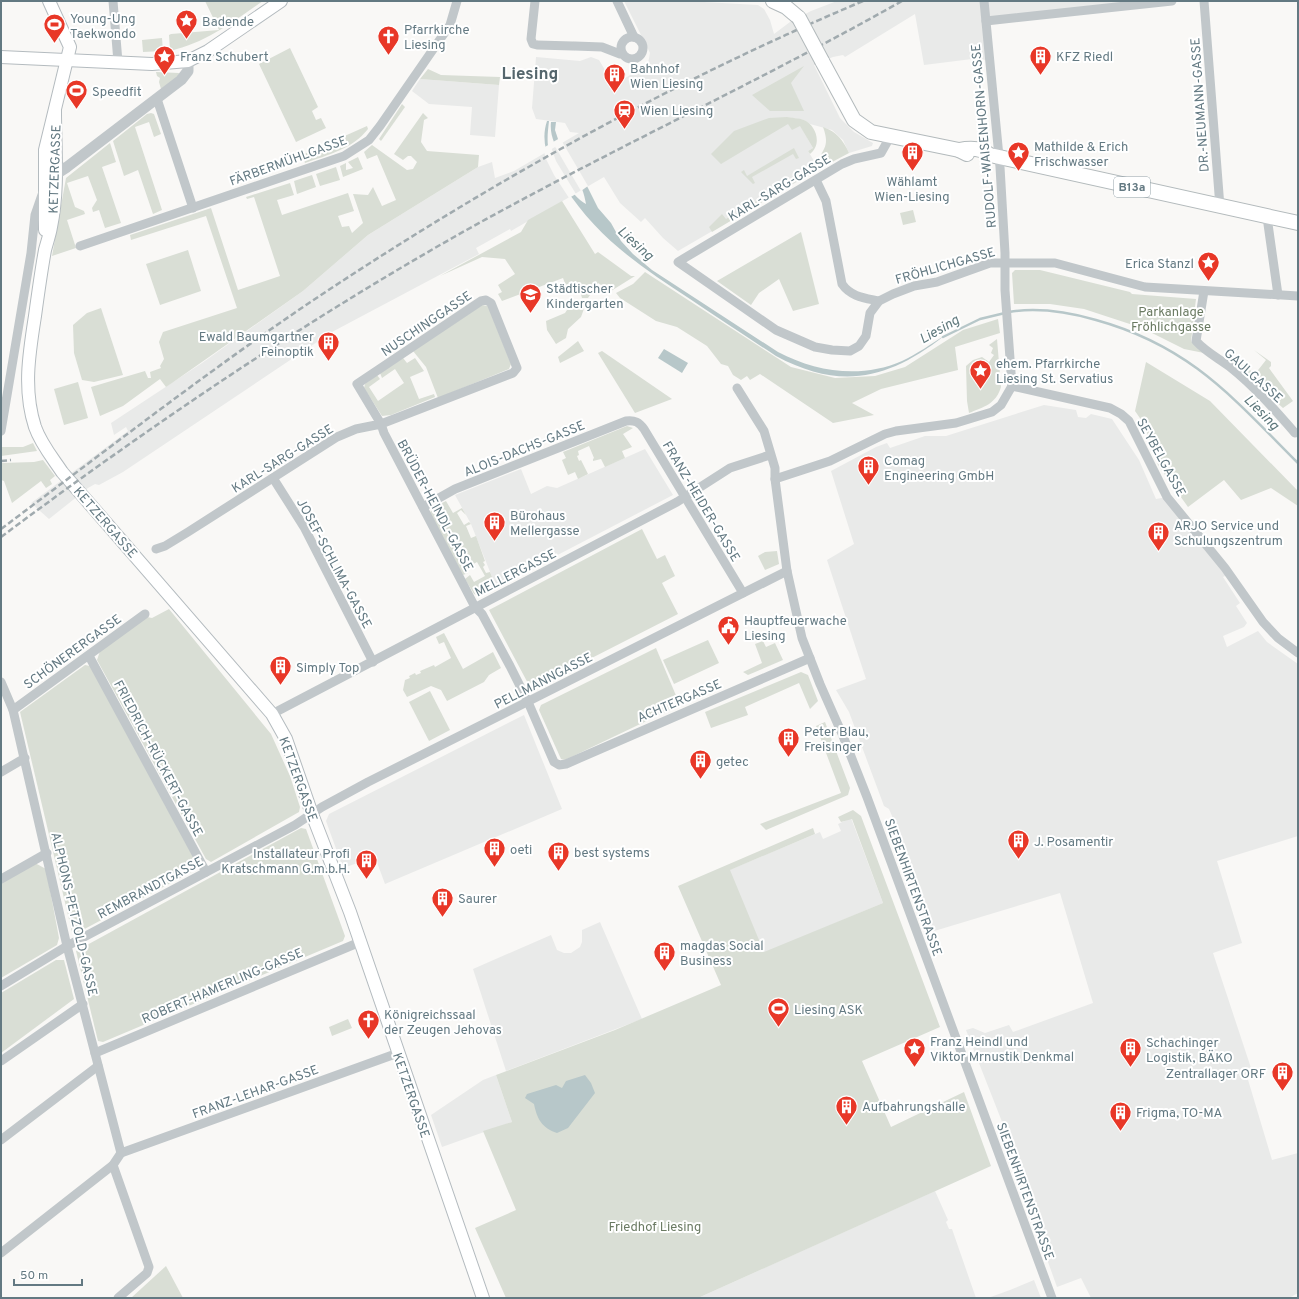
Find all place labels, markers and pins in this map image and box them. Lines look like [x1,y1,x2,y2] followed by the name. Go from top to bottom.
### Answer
[174,8,200,41] place icon: Badende
[42,12,68,45] sports icon: Young-Ung Taekwondo
[70,12,136,43] place label: Young-Ung Taekwondo
[202,15,254,31] place label: Badende
[375,23,401,56] church icon: Pfarrkirche Liesing
[404,23,469,54] place label: Pfarrkirche Liesing
[152,43,178,76] place icon: Franz Schubert
[1028,43,1054,76] building icon: KFZ Riedl
[180,50,269,66] place label: Franz Schubert
[1056,50,1113,66] place label: KFZ Riedl
[601,62,627,95] building icon: Bahnhof Wien Liesing
[630,62,703,93] place label: Bahnhof Wien Liesing
[63,78,89,111] sports icon: Speedfit
[92,85,142,101] place label: Speedfit
[611,97,637,130] station icon: Wien Liesing
[640,104,713,120] place label: Wien Liesing
[899,140,925,173] building icon: Wählamt Wien-Liesing
[1006,140,1032,173] place icon: Mathilde & Erich Frischwasser
[1034,140,1128,171] place label: Mathilde & Erich Frischwasser
[874,175,950,206] place label: Wählamt Wien-Liesing
[1196,250,1222,283] place icon: Erica Stanzl
[1125,257,1194,273] place label: Erica Stanzl
[517,282,543,315] school or university icon: Städtischer Kindergarten
[546,282,623,313] place label: Städtischer Kindergarten
[199,330,314,361] place label: Ewald Baumgartner Feinoptik
[316,330,342,363] building icon: Ewald Baumgartner Feinoptik
[968,357,994,390] place icon: ehem. Pfarrkirche Liesing St. Servatius
[996,357,1113,388] place label: ehem. Pfarrkirche Liesing St. Servatius
[855,454,881,487] building icon: Comag Engineering GmbH
[884,454,994,485] place label: Comag Engineering GmbH
[481,509,507,542] building icon: Bürohaus Mellergasse
[510,509,579,540] place label: Bürohaus Mellergasse
[1145,519,1171,552] building icon: ARJO Service und Schulungszentrum
[1174,519,1283,550] place label: ARJO Service und Schulungszentrum
[716,614,742,647] public building icon: Hauptfeuerwache Liesing
[744,614,847,645] place label: Hauptfeuerwache Liesing
[267,654,293,687] building icon: Simply Top
[296,661,359,677] place label: Simply Top
[775,725,801,758] building icon: Peter Blau, Freisinger
[804,725,868,756] place label: Peter Blau, Freisinger
[688,748,714,781] building icon: getec
[716,755,749,771] place label: getec
[1006,828,1032,861] building icon: J. Posamentir
[1034,835,1113,851] place label: J. Posamentir
[482,836,508,869] building icon: oeti
[546,839,572,872] building icon: best systems
[510,843,532,859] place label: oeti
[574,846,650,862] place label: best systems
[221,847,350,878] place label: Installateur Profi Kratschmann G.m.b.H.
[353,847,379,880] building icon: Installateur Profi Kratschmann G.m.b.H.
[429,885,455,918] building icon: Saurer
[458,892,497,908] place label: Saurer
[651,939,677,972] building icon: magdas Social Business
[680,939,764,970] place label: magdas Social Business
[765,996,791,1029] sports icon: Liesing ASK
[794,1003,863,1019] place label: Liesing ASK
[356,1008,382,1041] church icon: Königreichssaal der Zeugen Jehovas
[384,1008,502,1039] place label: Königreichssaal der Zeugen Jehovas
[901,1035,927,1068] place icon: Franz Heindl und Viktor Mrnustik Denkmal
[930,1035,1074,1066] place label: Franz Heindl und Viktor Mrnustik Denkmal
[1117,1036,1143,1069] building icon: Schachinger Logistik, BÄKO
[1146,1036,1233,1067] place label: Schachinger Logistik, BÄKO
[1269,1060,1295,1093] building icon: Zentrallager ORF
[1166,1067,1266,1083] place label: Zentrallager ORF
[833,1093,859,1126] building icon: Aufbahrungshalle
[1108,1099,1134,1132] building icon: Frigma, TO-MA
[862,1100,966,1116] place label: Aufbahrungshalle
[1136,1106,1222,1122] place label: Frigma, TO-MA

